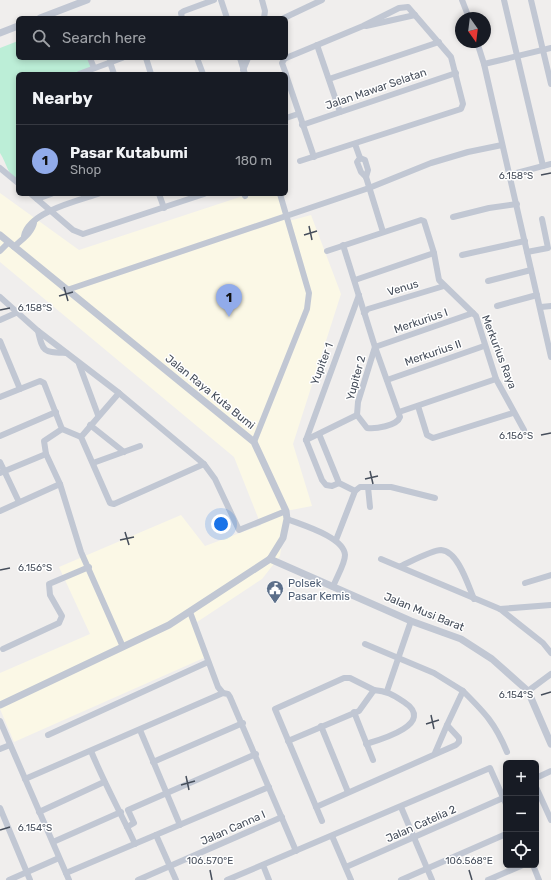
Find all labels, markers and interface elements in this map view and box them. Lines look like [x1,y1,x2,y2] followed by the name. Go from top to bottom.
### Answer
[455,12,491,48] north arrow
[16,16,288,60] search box
[30,27,52,49] icon: search
[62,29,146,47] text: Search here
[324,66,428,112] street label: Jalan Mawar Selatan
[32,88,93,108] text: Nearby
[70,144,188,162] text: Pasar Kutabumi
[42,153,48,168] text: 1
[235,153,272,168] text: 180 m
[70,162,101,177] text: Shop
[499,170,533,182] text: 6.158°S
[386,277,420,299] street label: Venus
[216,284,242,317] pin: 1
[18,302,52,314] text: 6.158°S
[392,306,450,336] street label: Merkurius I
[479,313,519,391] street label: Merkurius Raya
[403,337,463,369] street label: Merkurius II
[308,341,336,387] street label: Yupiter 1
[163,352,257,432] street label: Jalan Raya Kuta Bumi
[344,354,368,402] street label: Yupiter 2
[499,430,533,442] text: 6.156°S
[211,514,231,534] your location
[18,562,52,574] text: 6.156°S
[288,577,350,603] place label: Polsek Pasar Kemis
[265,579,285,604] public building icon: Polsek Pasar Kemis
[382,590,467,634] street label: Jalan Musi Barat
[499,689,533,701] text: 6.154°S
[503,760,539,868] map controls
[503,760,539,796] button: +
[503,796,539,832] button: −
[384,803,458,845] street label: Jalan Catelia 2
[199,808,267,848] street label: Jalan Canna I
[18,822,52,834] text: 6.154°S
[503,832,539,868] button: locate
[187,855,233,867] text: 106.570°E
[445,855,493,867] text: 106.568°E

